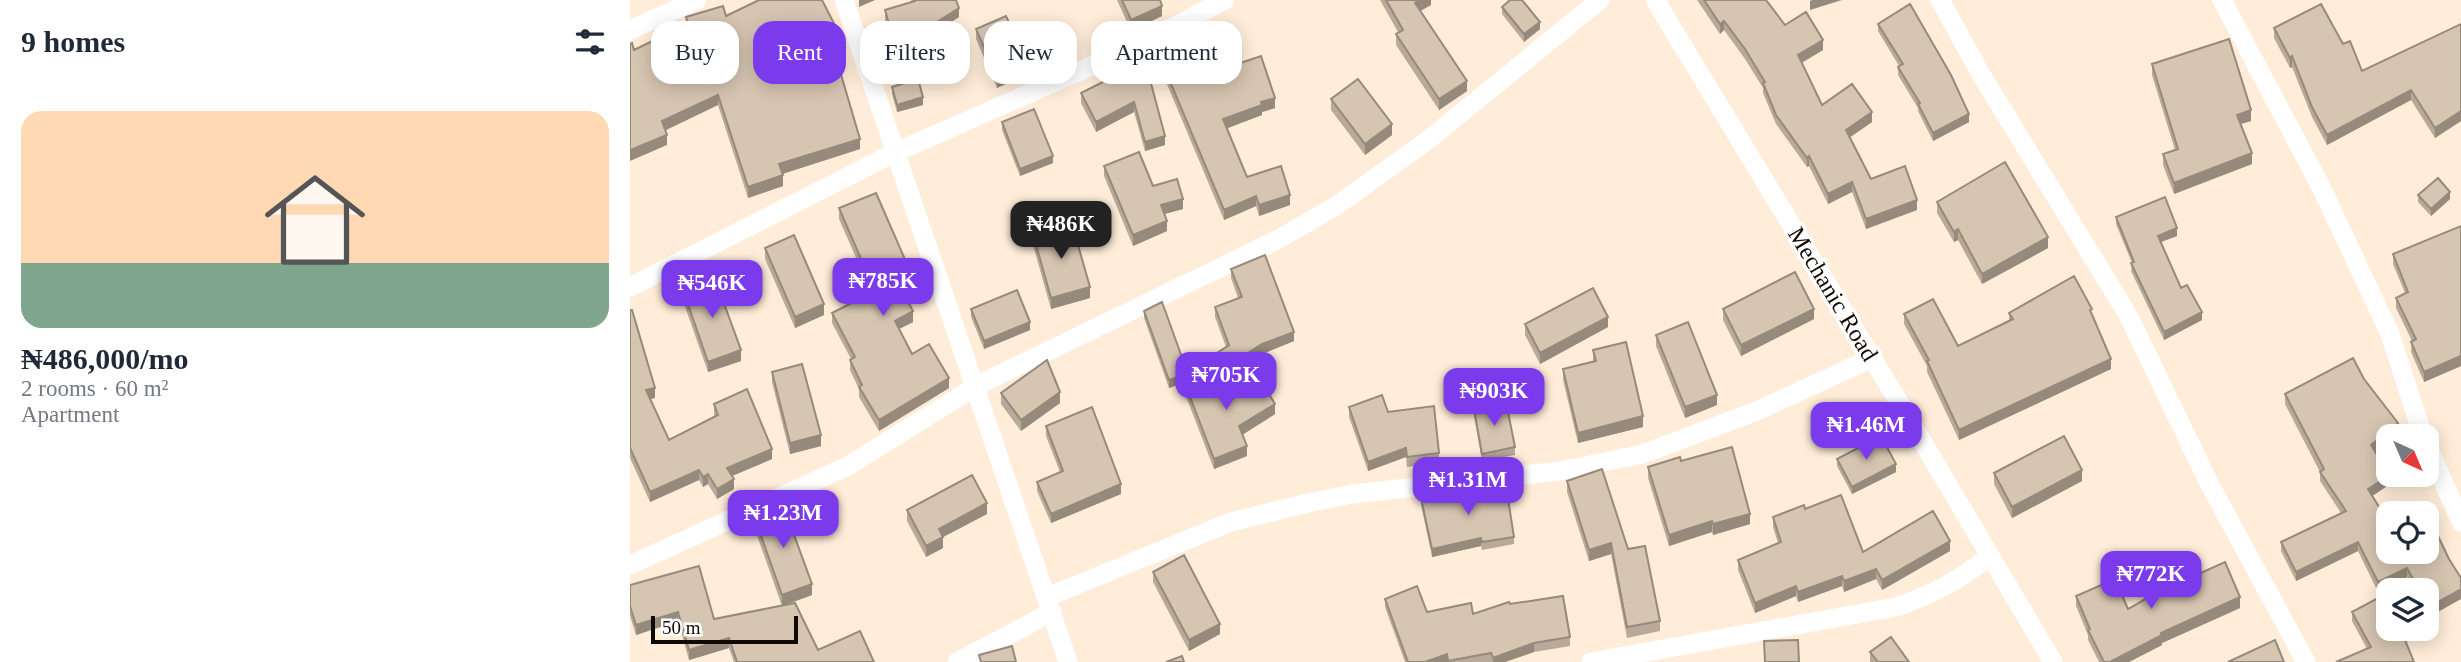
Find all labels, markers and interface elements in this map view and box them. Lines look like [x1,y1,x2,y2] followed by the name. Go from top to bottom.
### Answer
[651,21,739,84] chip: Buy
[753,21,846,84] chip: Rent
[860,21,970,84] chip: Filters
[984,21,1077,84] chip: New
[1091,21,1242,84] chip: Apartment
[571,23,609,61] icon: filters
[21,25,125,58] text: 9 homes
[252,157,378,283] icon: home
[1012,202,1110,261] pin: ₦486K
[1027,211,1096,236] text: ₦486K
[1783,222,1883,366] street label: Mechanic Road
[834,258,932,318] pin: ₦785K
[663,260,761,320] pin: ₦546K
[849,268,918,293] text: ₦785K
[678,270,747,295] text: ₦546K
[21,342,189,375] text: ₦486,000/mo
[1177,352,1275,412] pin: ₦705K
[1192,362,1261,387] text: ₦705K
[1445,368,1543,428] pin: ₦903K
[21,376,168,401] text: 2 rooms · 60 m²
[1460,378,1529,403] text: ₦903K
[21,402,119,427] text: Apartment
[1809,402,1923,462] pin: ₦1.46M
[1827,412,1905,437] text: ₦1.46M
[2376,424,2440,486] north arrow
[2376,424,2439,641] map controls
[1411,458,1525,517] pin: ₦1.31M
[1429,467,1507,492] text: ₦1.31M
[726,490,840,550] pin: ₦1.23M
[744,500,822,525] text: ₦1.23M
[2376,501,2439,564] button: locate
[2102,552,2200,611] pin: ₦772K
[2117,561,2186,586] text: ₦772K
[2376,578,2439,641] button: layers
[651,613,798,645] scale bar
[662,617,701,638] text: 50 m

